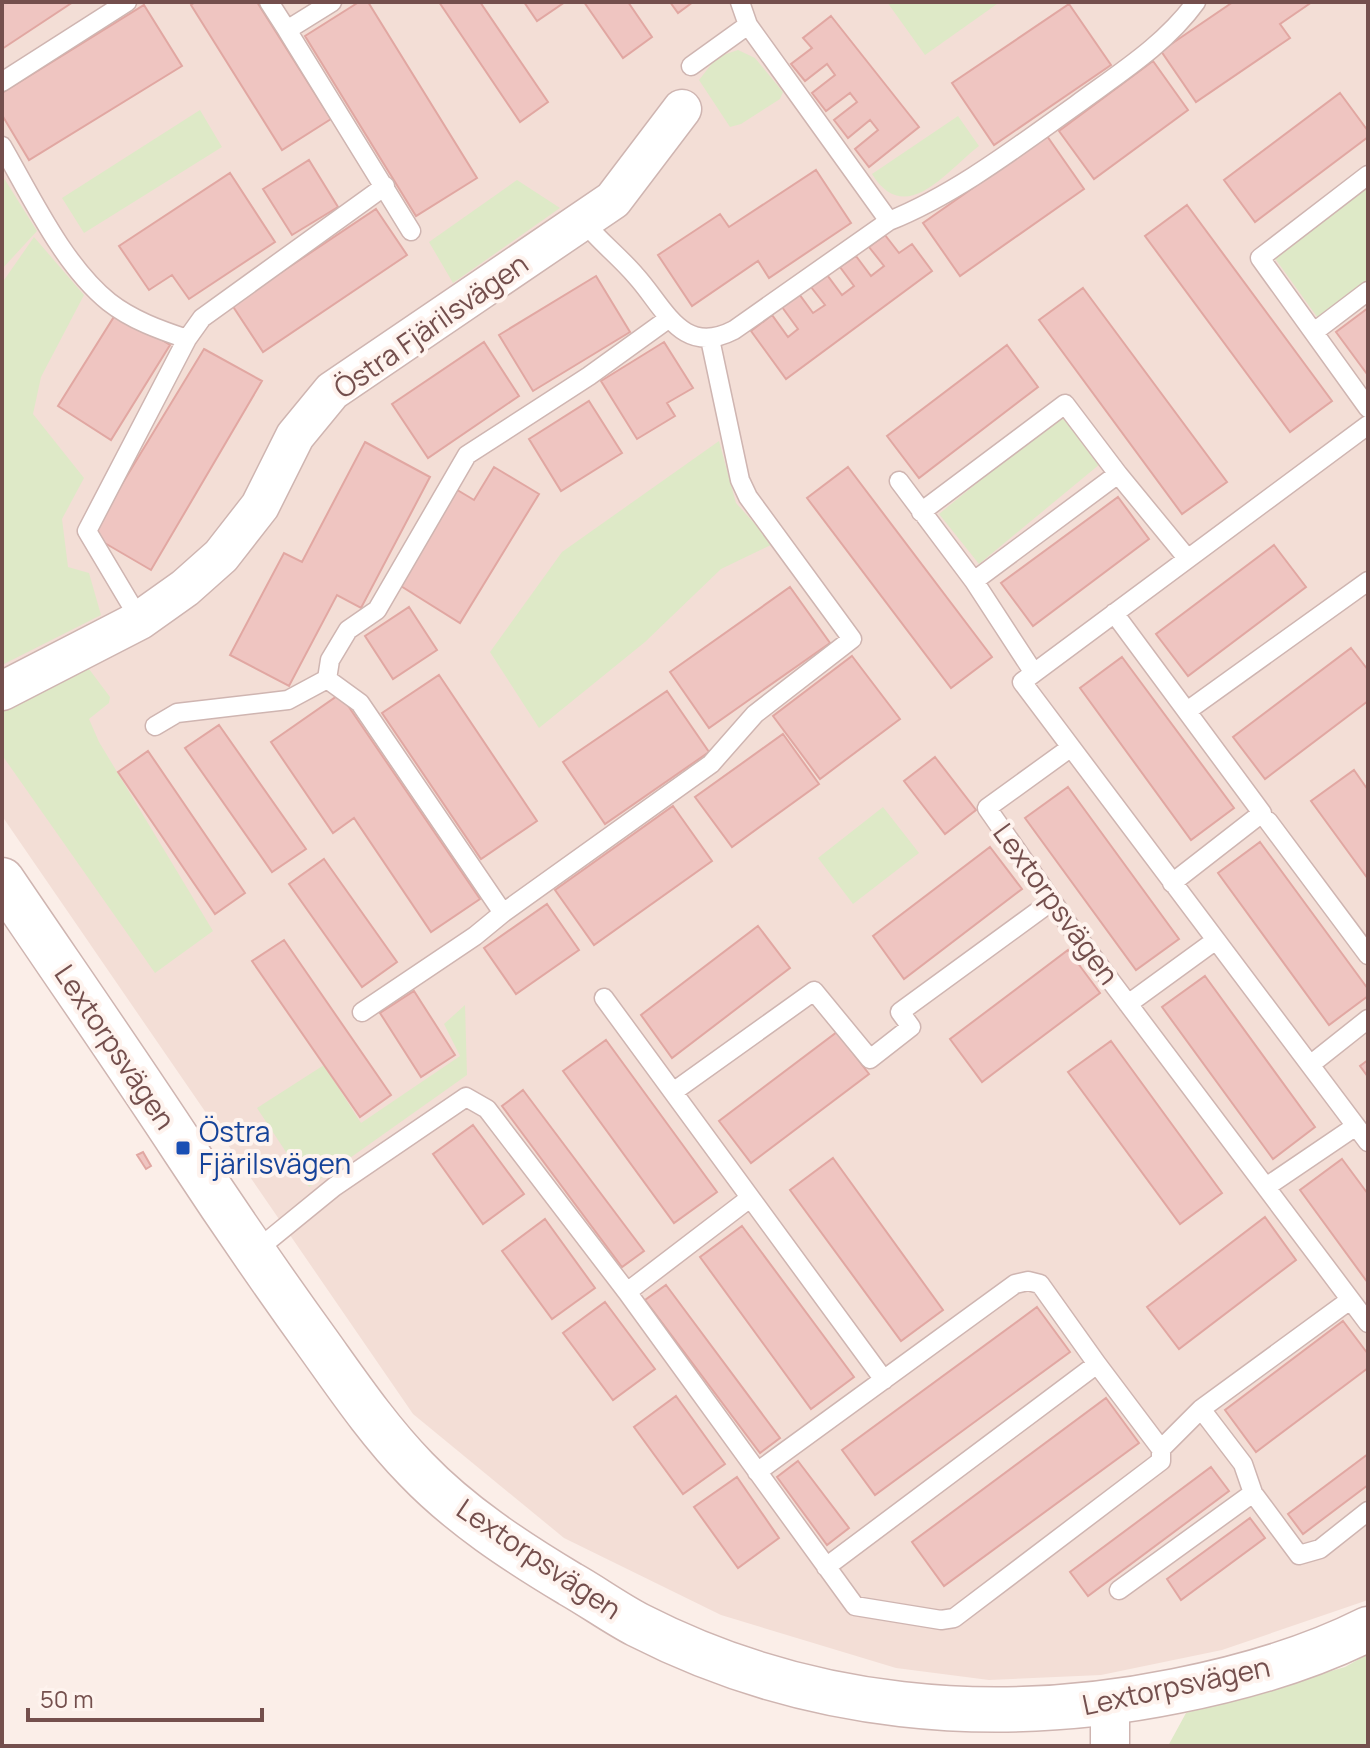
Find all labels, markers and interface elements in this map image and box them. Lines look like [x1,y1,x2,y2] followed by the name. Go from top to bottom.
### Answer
[326,244,535,406] street label: Östra Fjärilsvägen
[985,815,1128,992] street label: Lextorpsvägen
[47,957,185,1136] street label: Lextorpsvägen
[199,1112,351,1182] place label: Östra Fjärilsvägen
[174,1139,192,1157] marker: Östra Fjärilsvägen
[450,1489,629,1627] street label: Lextorpsvägen
[1079,1647,1273,1723] street label: Lextorpsvägen
[28,1672,262,1722] scale bar
[40,1682,94,1715] text: 50 m

